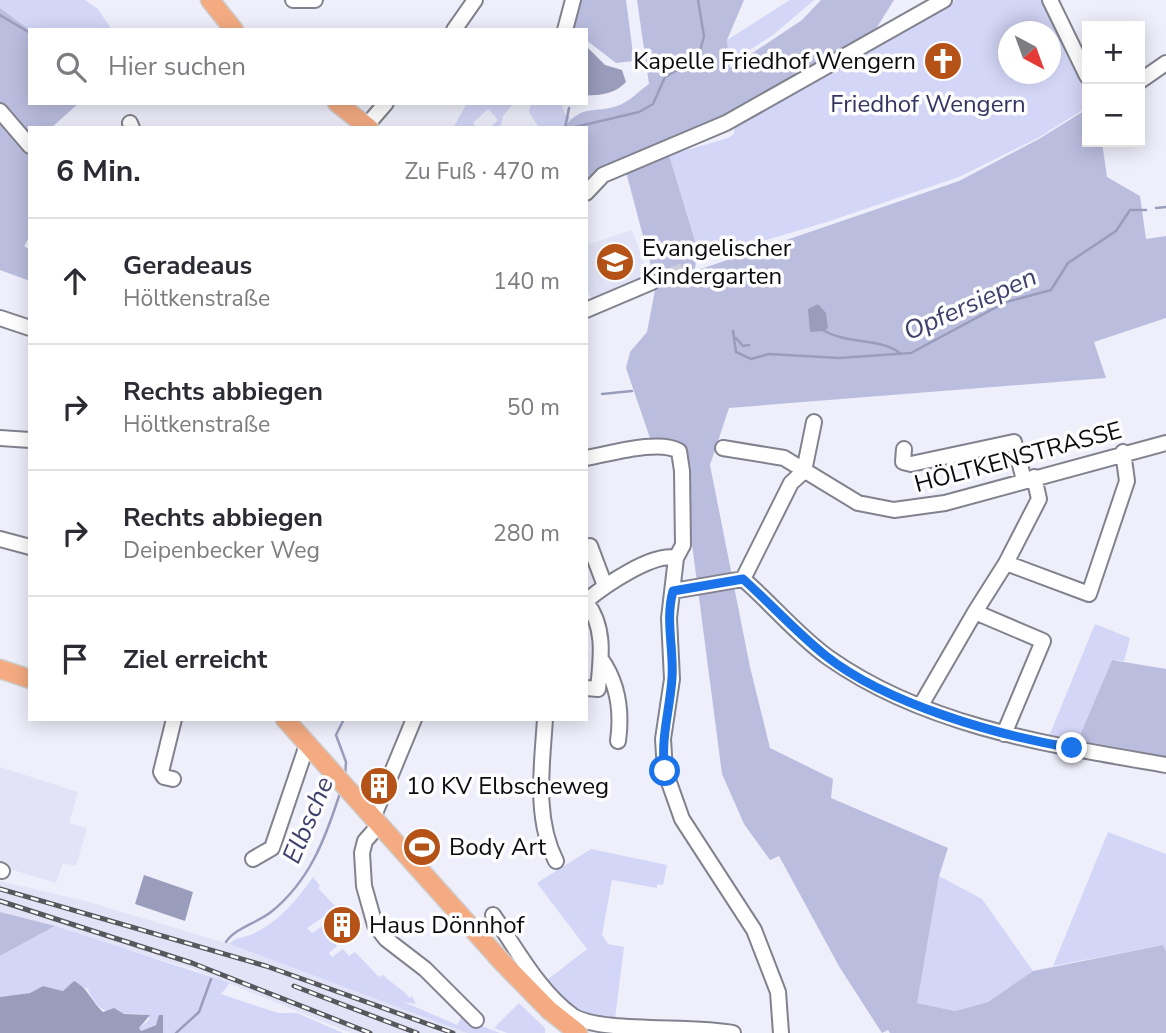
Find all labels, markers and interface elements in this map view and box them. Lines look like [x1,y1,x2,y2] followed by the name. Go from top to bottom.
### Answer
[998,21,1061,84] north arrow
[1082,21,1145,147] map controls
[1082,21,1145,84] button: +
[28,28,588,105] search box
[922,40,964,82] church icon: Kapelle Friedhof Wengern
[633,45,916,77] place label: Kapelle Friedhof Wengern
[52,48,90,86] icon: search
[108,49,246,84] text: Hier suchen
[1082,84,1145,147] button: −
[830,88,1026,120] park label: Friedhof Wengern
[56,151,141,192] text: 6 Min.
[404,156,560,187] text: Zu Fuß · 470 m
[642,232,792,292] place label: Evangelischer Kindergarten
[594,241,636,283] school or university icon: Evangelischer Kindergarten
[123,248,252,283] text: Geradeaus
[898,259,1042,349] water label: Opfersiepen
[56,262,94,300] icon: ahead
[493,266,560,297] text: 140 m
[123,283,270,314] text: Höltkenstraße
[123,374,323,409] text: Rechts abbiegen
[56,388,94,426] icon: right
[507,392,560,423] text: 50 m
[123,409,270,440] text: Höltkenstraße
[911,414,1125,500] street label: HÖLTKENSTRASSE
[123,500,323,535] text: Rechts abbiegen
[56,514,94,552] icon: right
[493,518,560,549] text: 280 m
[123,535,320,566] text: Deipenbecker Weg
[56,640,94,678] icon: arrive
[123,642,267,677] text: Ziel erreicht
[1056,732,1087,763] route end
[649,755,680,786] route start
[358,765,400,807] building icon: 10 KV Elbscheweg
[406,770,609,802] place label: 10 KV Elbscheweg
[274,771,342,869] water label: Elbsche
[401,826,443,868] sports icon: Body Art
[449,831,547,863] place label: Body Art
[321,904,363,946] building icon: Haus Dönnhof
[369,909,525,941] place label: Haus Dönnhof

